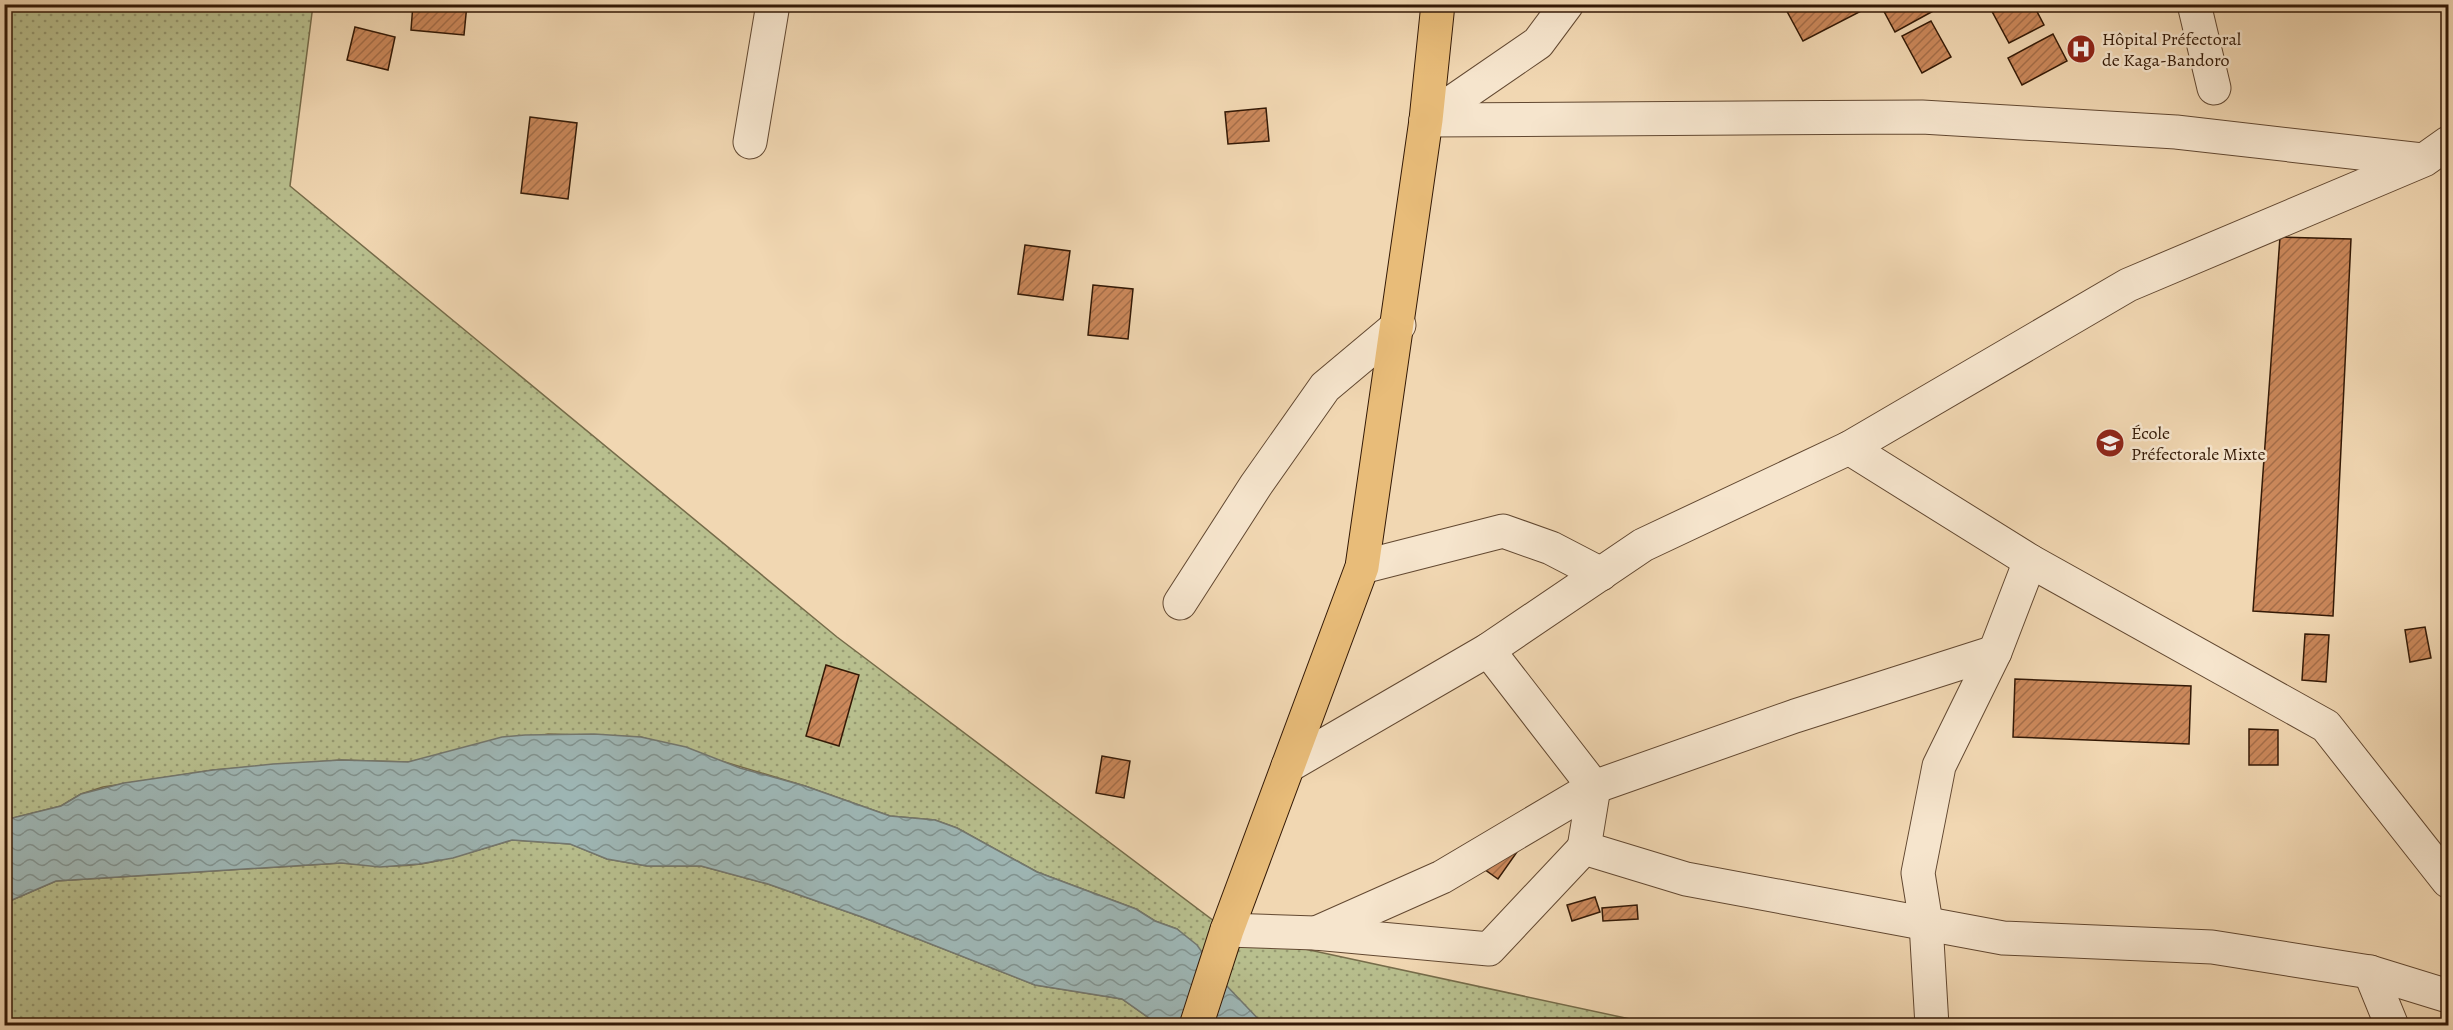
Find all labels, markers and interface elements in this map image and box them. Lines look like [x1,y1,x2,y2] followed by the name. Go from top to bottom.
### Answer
[2102,27,2242,72] place label: Hôpital Préfectoral de Kaga-Bandoro
[2065,33,2097,65] hospital icon: Hôpital Préfectoral de Kaga-Bandoro
[2131,421,2266,466] place label: École Préfectorale Mixte
[2094,427,2126,459] school or university icon: École Préfectorale Mixte

